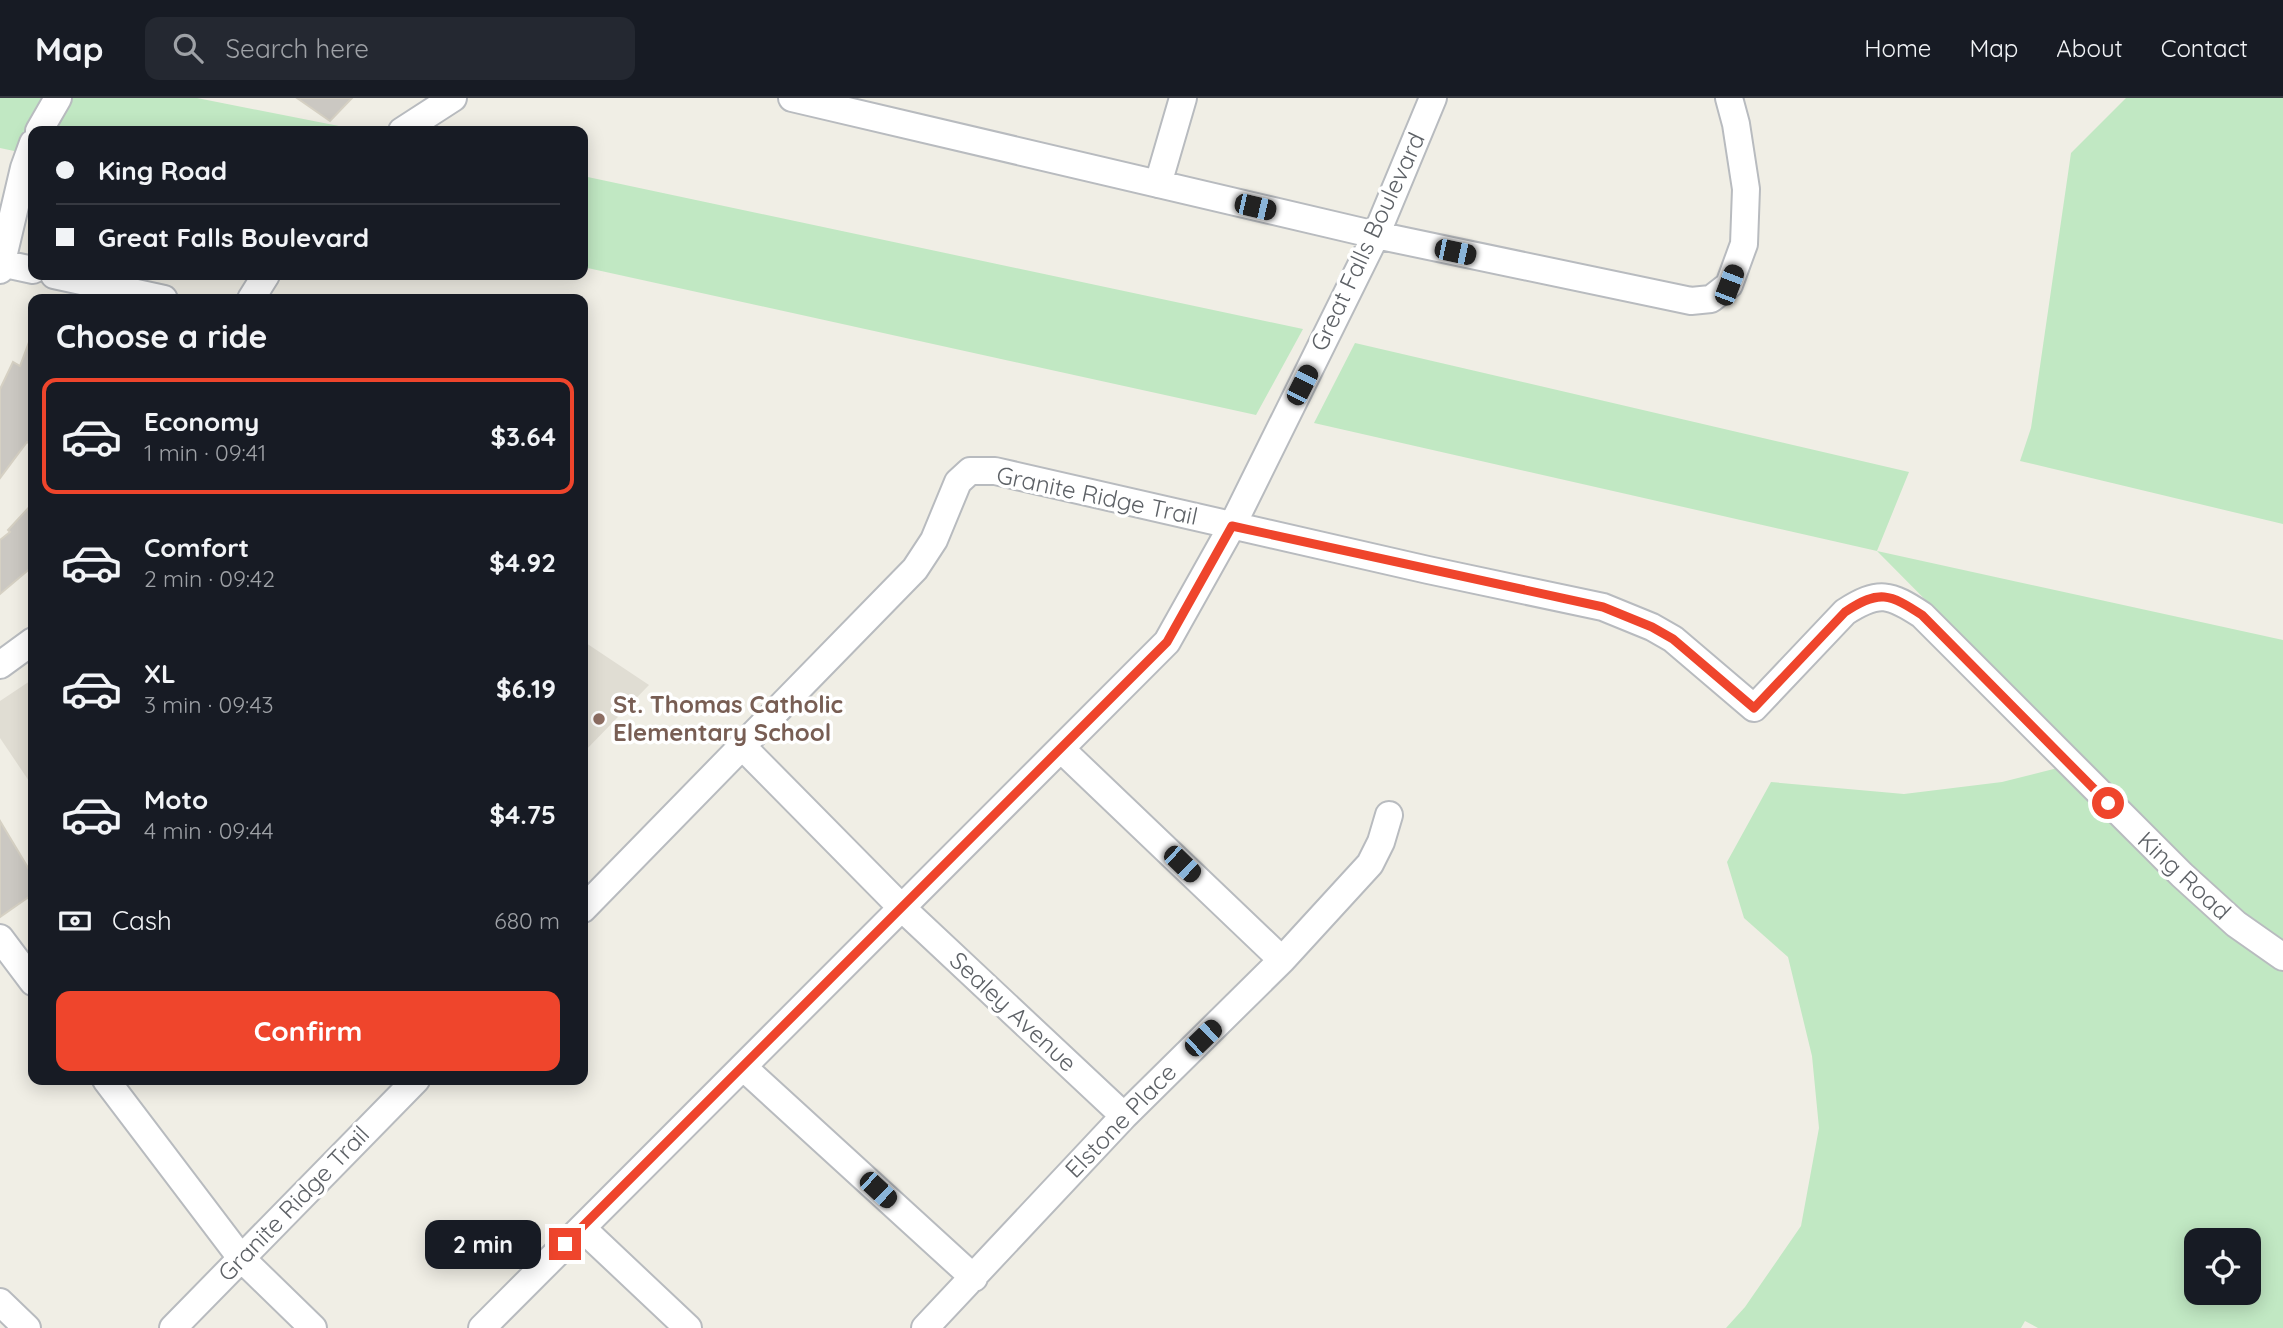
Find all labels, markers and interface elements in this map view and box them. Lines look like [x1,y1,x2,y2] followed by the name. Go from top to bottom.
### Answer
[145,17,635,80] search box
[35,28,103,69] text: Map
[169,29,207,67] icon: search
[225,32,369,65] text: Search here
[1864,33,1931,63] text: Home
[1969,33,2018,63] text: Map
[2056,33,2123,63] text: About
[2161,33,2248,63] text: Contact
[1303,128,1431,356] street label: Great Falls Boulevard
[98,154,227,187] text: King Road
[1233,192,1278,222] car
[98,221,369,254] text: Great Falls Boulevard
[1433,237,1478,267] car
[1712,262,1747,308] car
[56,316,268,356] text: Choose a ride
[1284,362,1321,408] car
[60,405,123,468] icon: car
[144,405,259,438] text: Economy
[490,420,556,453] text: $3.64
[144,438,266,467] text: 1 min · 09:41
[994,459,1201,531] street label: Granite Ridge Trail
[60,531,123,594] icon: car
[144,531,249,564] text: Comfort
[489,546,556,579] text: $4.92
[144,564,275,593] text: 2 min · 09:42
[60,657,123,720] icon: car
[144,657,176,690] text: XL
[496,672,556,705] text: $6.19
[613,689,843,747] place label: St. Thomas Catholic Elementary School
[144,690,274,719] text: 3 min · 09:43
[591,711,607,727] marker: St. Thomas Catholic Elementary School
[60,783,123,846] icon: car
[144,783,208,816] text: Moto
[2092,787,2124,819] route start
[489,798,556,831] text: $4.75
[144,816,274,845] text: 4 min · 09:44
[2132,825,2237,926] street label: King Road
[1160,842,1205,886] car
[56,902,94,940] icon: cash
[112,904,172,937] text: Cash
[494,906,560,935] text: 680 m
[944,945,1083,1078] street label: Sealey Avenue
[56,991,560,1071] button: Confirm
[1181,1016,1226,1060] car
[1058,1057,1182,1184] street label: Elstone Place
[211,1119,375,1287] street label: Granite Ridge Trail
[856,1168,901,1212] car
[425,1220,540,1268] callout: 2 min
[549,1228,581,1260] route end
[2184,1228,2261,1305] map controls
[2184,1228,2261,1305] button: locate
[453,1230,513,1259] text: 2 min

